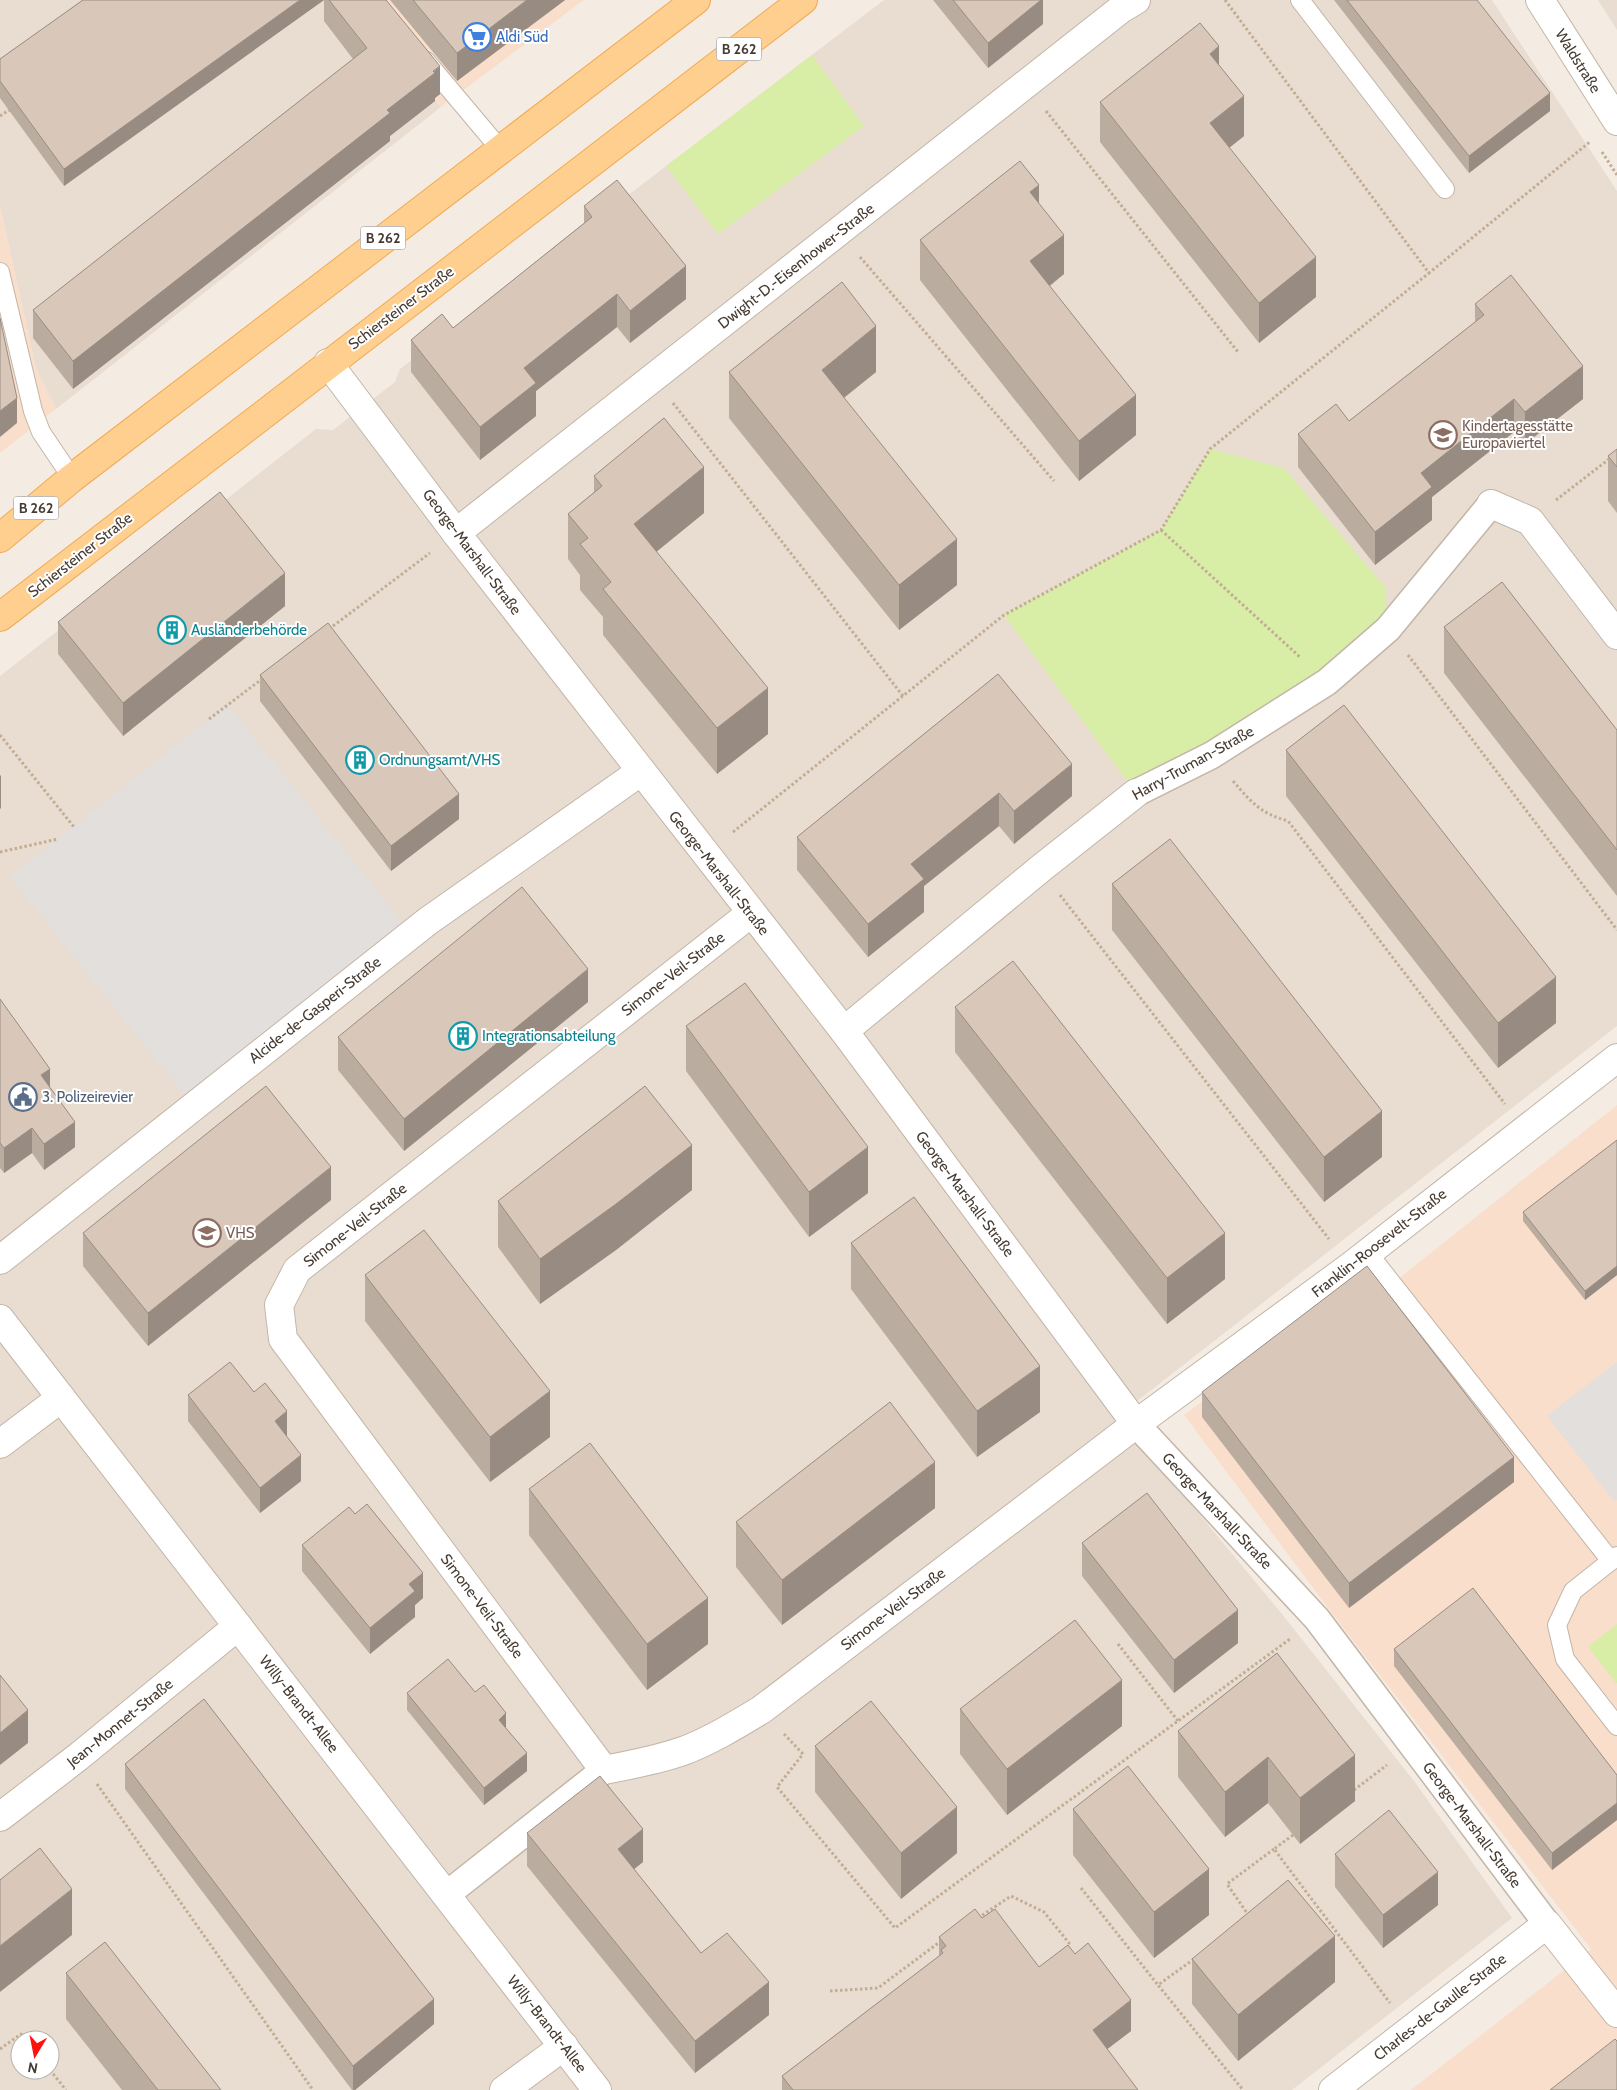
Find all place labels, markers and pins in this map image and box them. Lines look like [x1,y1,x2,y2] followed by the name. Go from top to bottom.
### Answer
[462,22,492,52] supermarket icon: Aldi Süd
[496,28,548,46] place label: Aldi Süd
[1462,417,1573,452] place label: Kindertagesstätte Europaviertel
[1428,420,1458,450] school or university icon: Kindertagesstätte Europaviertel
[157,615,187,645] building icon: Ausländerbehörde
[191,621,307,639] place label: Ausländerbehörde
[345,745,375,775] building icon: Ordnungsamt/VHS
[379,751,500,769] place label: Ordnungsamt/VHS
[448,1021,478,1051] building icon: Integrationsabteilung
[482,1027,616,1045] place label: Integrationsabteilung
[8,1082,38,1112] public building icon: 3. Polizeirevier
[42,1088,133,1106] place label: 3. Polizeirevier
[192,1218,222,1248] school or university icon: VHS
[226,1224,255,1242] place label: VHS

